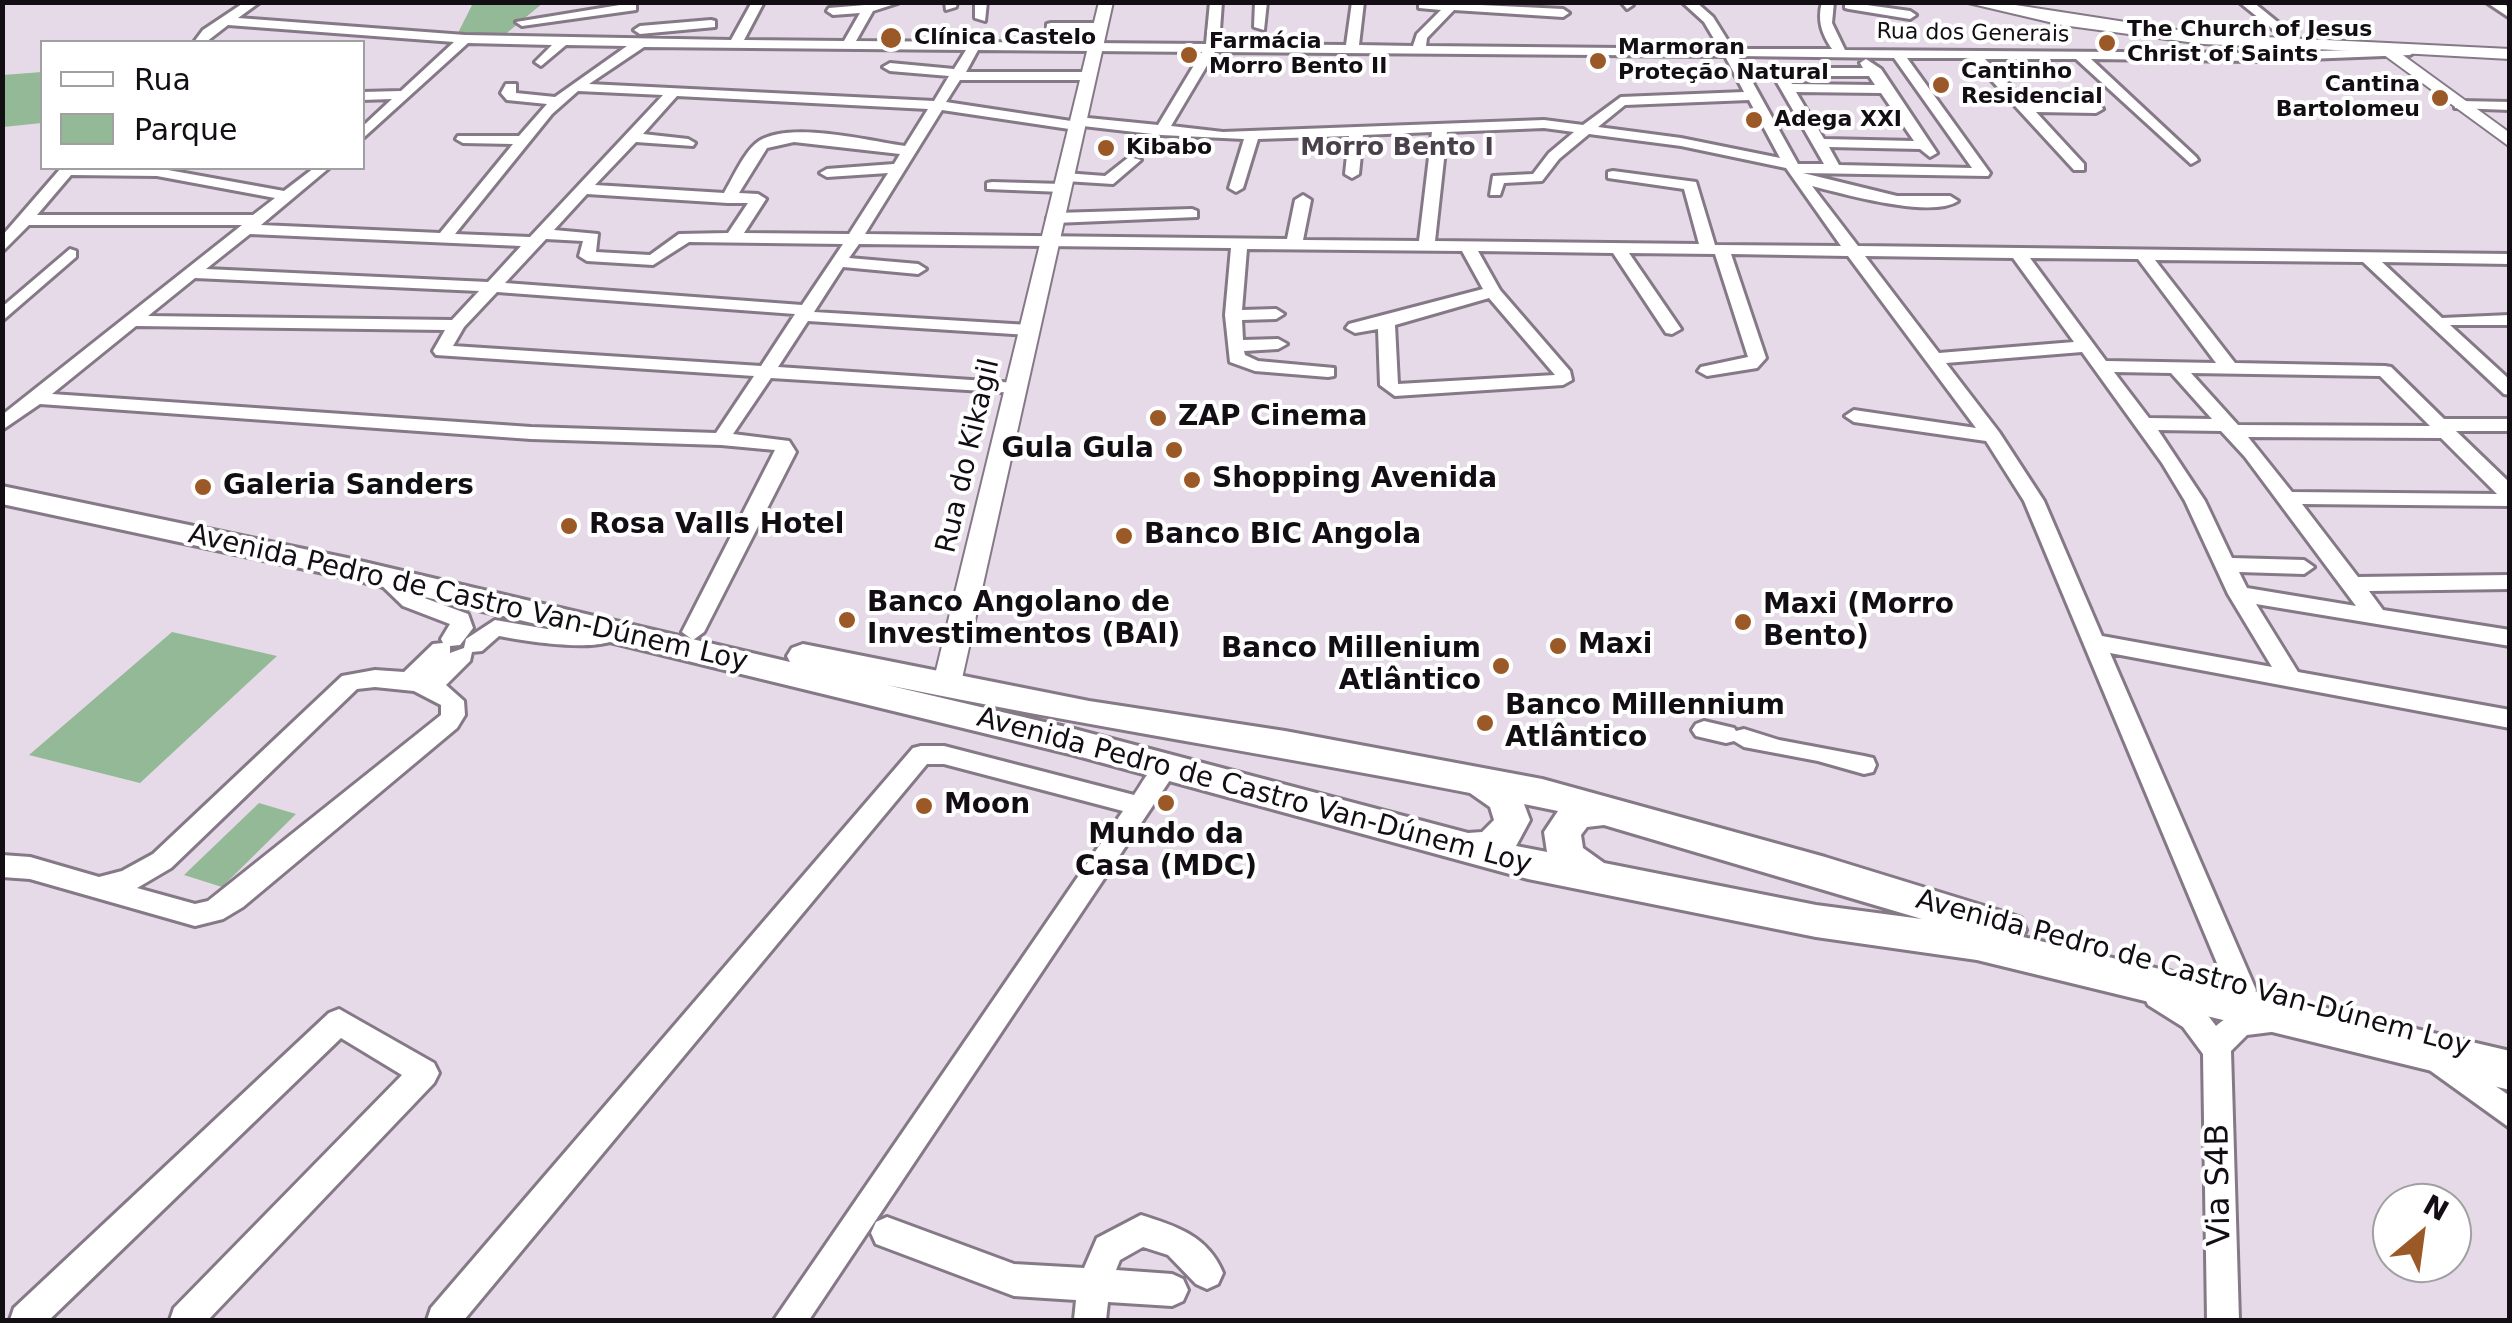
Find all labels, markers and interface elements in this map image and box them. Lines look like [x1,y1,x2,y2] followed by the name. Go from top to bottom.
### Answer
[2127,17,2372,68] place label: The Church of Jesus Christ of Saints
[1876,19,2070,49] street label: Rua dos Generais
[878,25,904,51] marker: Clínica Castelo
[914,25,1096,51] place label: Clínica Castelo
[1209,29,1387,80] place label: Farmácia Morro Bento II
[2096,32,2118,54] marker: The Church of Jesus Christ of Saints
[1618,35,1829,86] place label: Marmoran Proteção Natural
[40,40,365,170] legend
[1178,44,1200,66] marker: Farmácia Morro Bento II
[1587,50,1609,72] marker: Marmoran Proteção Natural
[1961,59,2103,110] place label: Cantinho Residencial
[134,62,191,97] text: Rua
[2276,72,2420,124] place label: Cantina Bartolomeu
[1930,74,1952,96] marker: Cantinho Residencial
[2429,87,2451,109] marker: Cantina Bartolomeu
[1774,107,1902,133] place label: Adega XXI
[1743,109,1765,131] marker: Adega XXI
[134,112,237,147] text: Parque
[1300,133,1494,163] district label: Morro Bento I
[1126,135,1212,161] place label: Kibabo
[1095,137,1117,159] marker: Kibabo
[930,356,1008,556] street label: Rua do Kikagil
[1178,401,1367,435] place label: ZAP Cinema
[1147,407,1169,429] marker: ZAP Cinema
[1001,433,1154,467] place label: Gula Gula
[1163,439,1185,461] marker: Gula Gula
[1212,463,1497,497] place label: Shopping Avenida
[1181,469,1203,491] marker: Shopping Avenida
[223,470,474,504] place label: Galeria Sanders
[192,476,214,498] marker: Galeria Sanders
[589,509,844,543] place label: Rosa Valls Hotel
[558,515,580,537] marker: Rosa Valls Hotel
[185,518,751,680] street label: Avenida Pedro de Castro Van-Dúnem Loy
[1144,519,1421,553] place label: Banco BIC Angola
[1113,525,1135,547] marker: Banco BIC Angola
[867,587,1180,653] place label: Banco Angolano de Investimentos (BAI)
[1763,589,1954,655] place label: Maxi (Morro Bento)
[836,609,858,631] marker: Banco Angolano de Investimentos (BAI)
[1732,611,1754,633] marker: Maxi (Morro Bento)
[1578,629,1652,663] place label: Maxi
[1221,633,1481,699] place label: Banco Millenium Atlântico
[1547,635,1569,657] marker: Maxi
[1490,655,1512,677] marker: Banco Millenium Atlântico
[1505,690,1785,756] place label: Banco Millennium Atlântico
[973,702,1535,882] street label: Avenida Pedro de Castro Van-Dúnem Loy
[1474,712,1496,734] marker: Banco Millennium Atlântico
[944,789,1030,823] place label: Moon
[1155,792,1177,814] marker: Mundo da Casa (MDC)
[913,795,935,817] marker: Moon
[1075,819,1257,885] place label: Mundo da Casa (MDC)
[1912,884,2474,1064] street label: Avenida Pedro de Castro Van-Dúnem Loy
[2200,1123,2240,1247] street label: Via S4B
[2372,1183,2472,1283] north arrow
[2418,1188,2454,1228] text: N

